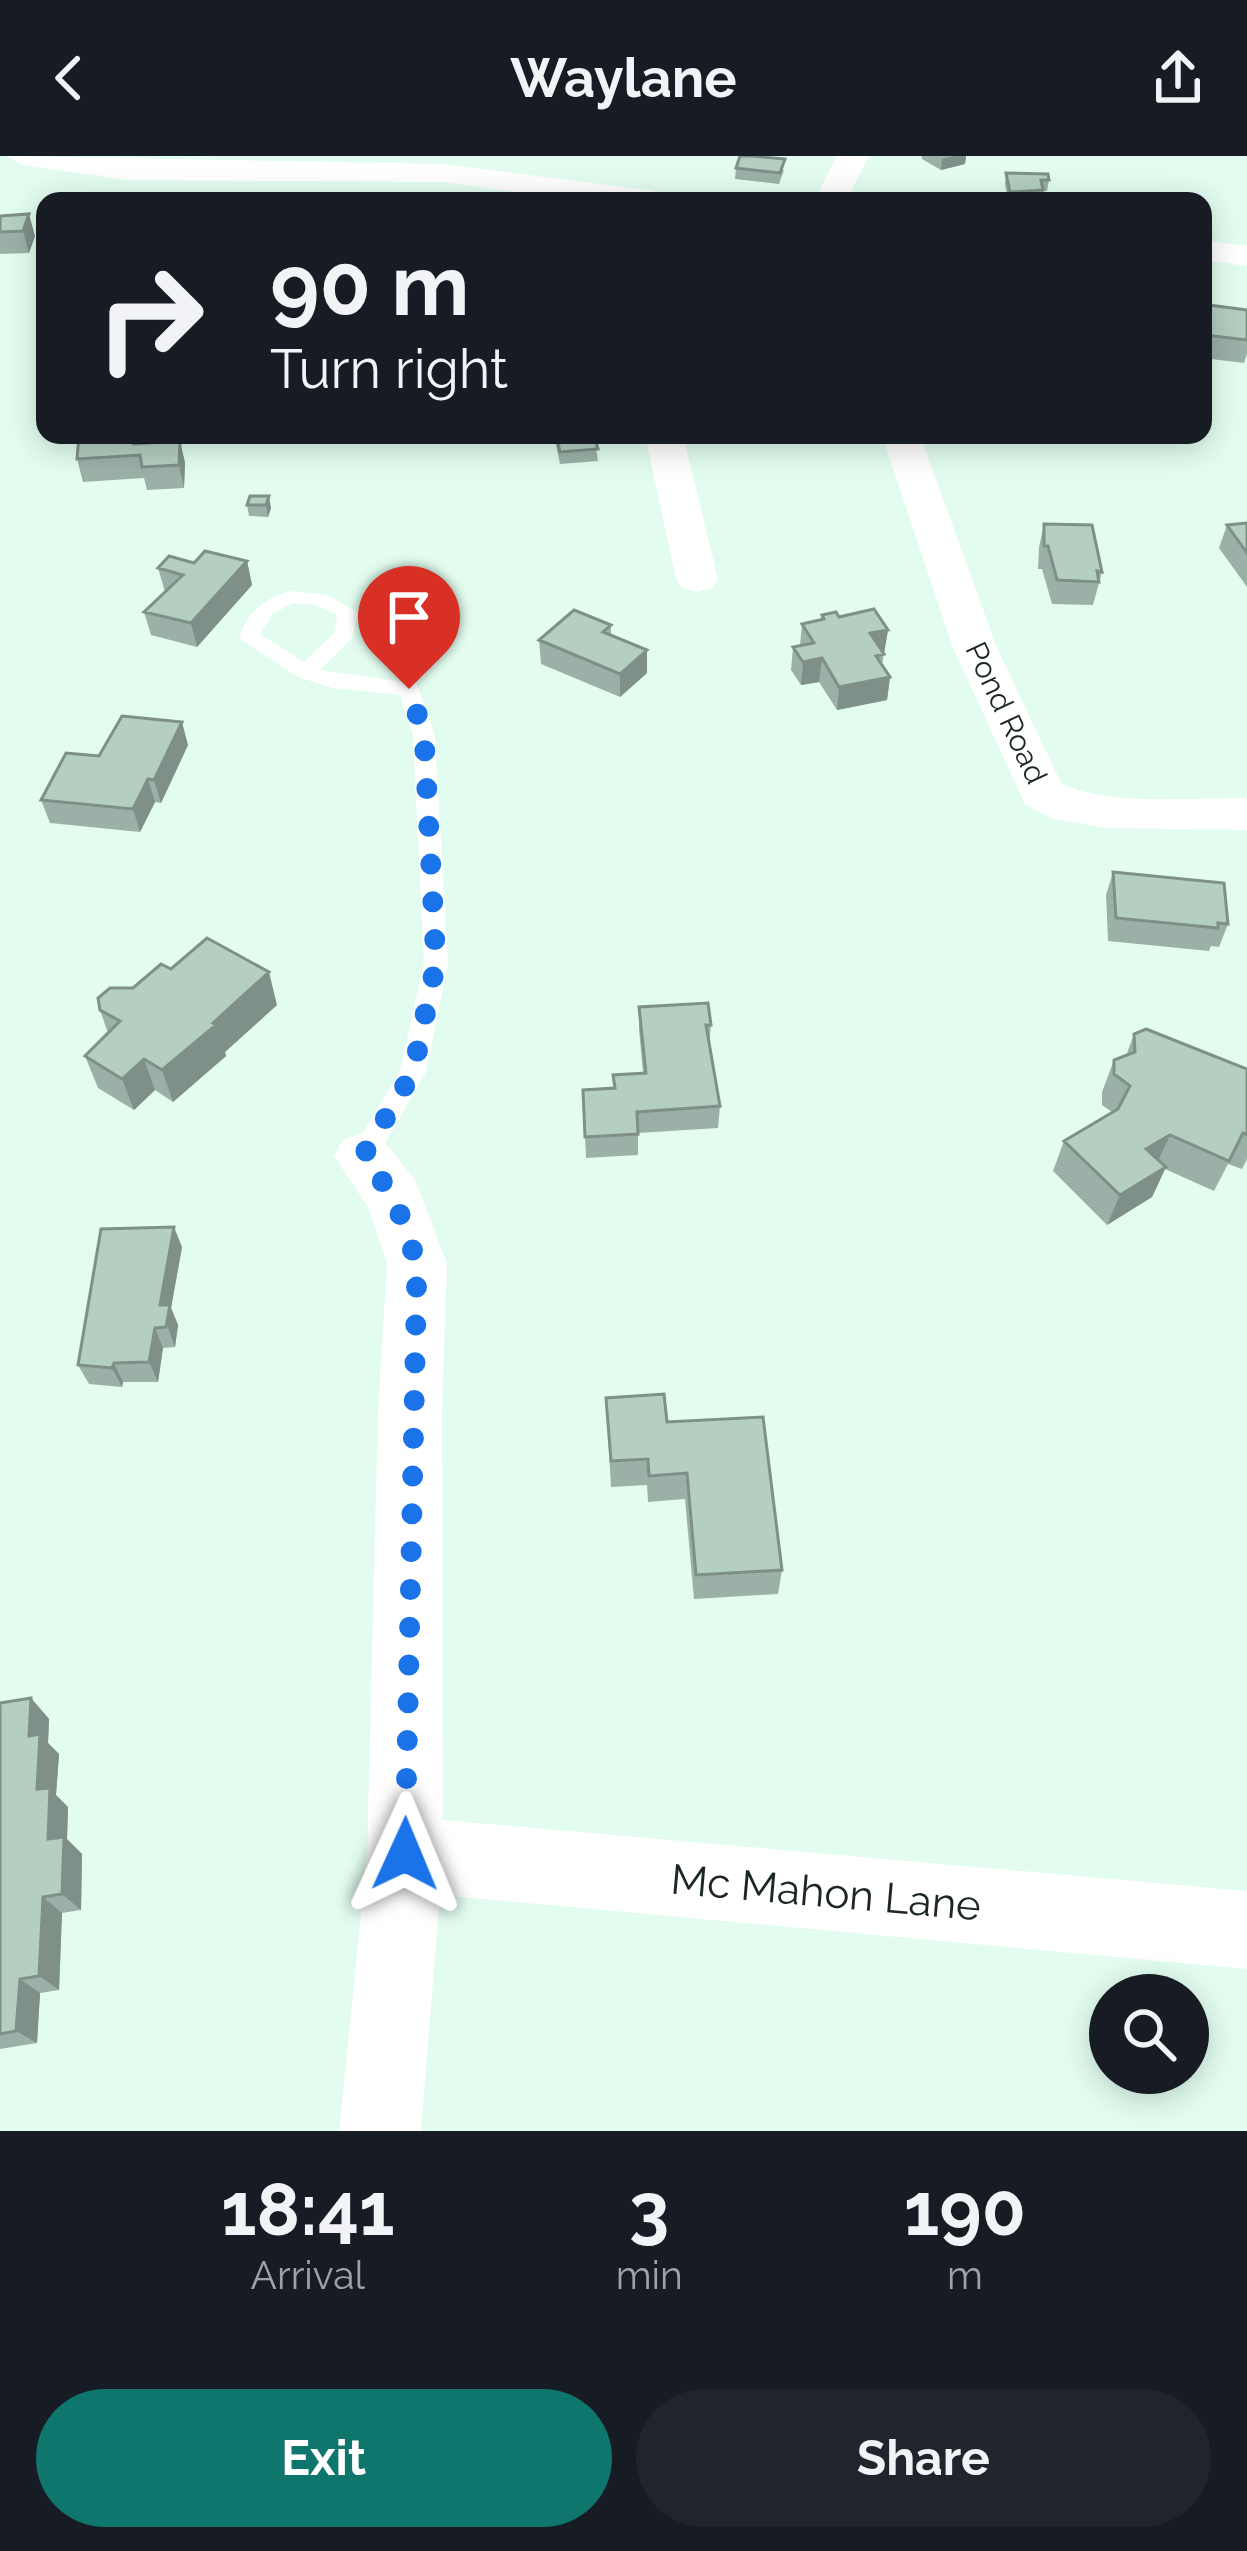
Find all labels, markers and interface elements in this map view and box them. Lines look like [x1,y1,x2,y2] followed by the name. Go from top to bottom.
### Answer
[36,45,102,111] icon: back
[1145,45,1211,111] icon: share
[510,46,737,110] text: Waylane
[270,236,469,335] text: 90 m
[72,240,228,396] icon: right
[270,337,508,401] text: Turn right
[358,566,460,689] pin
[376,584,442,650] icon: arrive
[958,637,1054,789] street label: Pond Road
[342,1791,468,1917] position arrow
[669,1855,983,1930] street label: Mc Mahon Lane
[1089,1974,1209,2094] map controls
[1089,1974,1209,2094] button: search
[221,2167,395,2252] text: 18:41
[629,2167,669,2252] text: 3
[904,2167,1026,2252] text: 190
[251,2252,365,2298] text: Arrival
[616,2252,683,2298] text: min
[947,2252,983,2298] text: m
[36,2389,612,2527] button: Exit
[636,2389,1211,2527] button: Share

